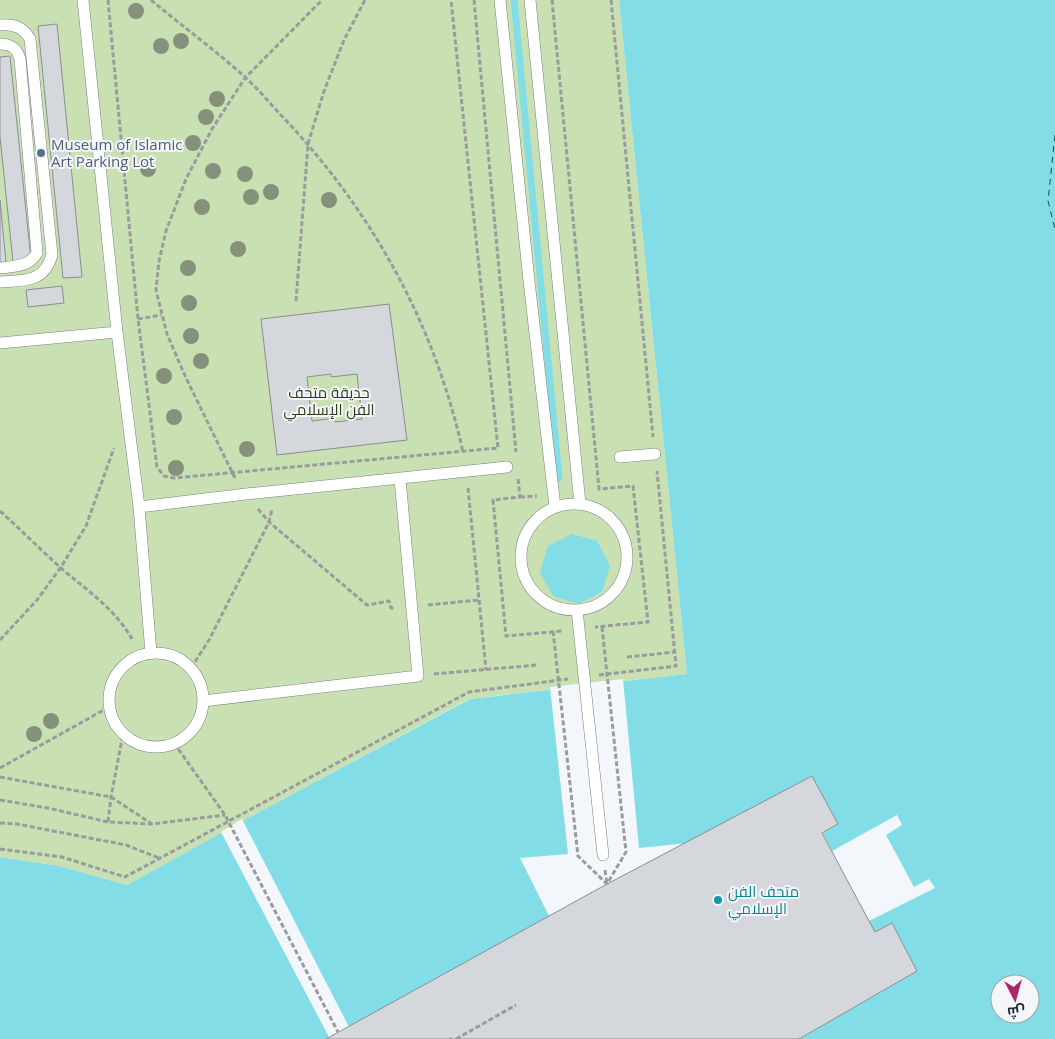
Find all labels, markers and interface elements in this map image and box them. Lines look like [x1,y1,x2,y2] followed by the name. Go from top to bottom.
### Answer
[51,134,183,171] place label: Museum of Islamic Art Parking Lot
[35,147,47,159] marker: Museum of Islamic Art Parking Lot
[283,382,375,422] park label: حديقة متحف الفن الإسلامي
[728,881,799,921] place label: متحف الفن الإسلامي
[712,894,724,906] marker: متحف الفن الإسلامي
[990,974,1040,1024] north arrow
[1006,1002,1026,1023] text: ش

